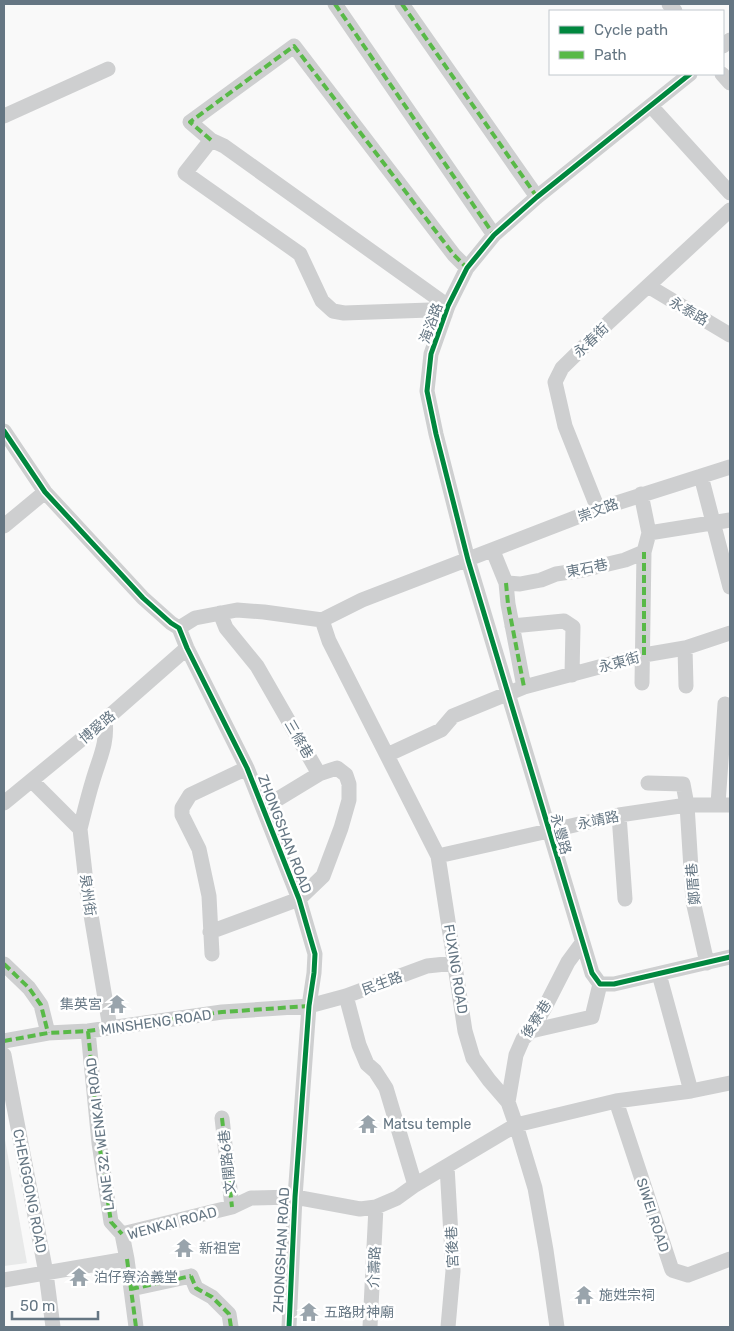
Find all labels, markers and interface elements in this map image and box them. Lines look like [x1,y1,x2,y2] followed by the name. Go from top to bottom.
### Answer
[549,10,724,75] legend
[594,21,668,39] text: Cycle path
[594,46,627,64] text: Path
[666,294,711,329] street label: 永泰路
[416,301,447,346] street label: 海浴路
[570,320,612,361] street label: 永春街
[576,495,621,526] street label: 崇文路
[565,556,609,581] street label: 東石巷
[597,649,642,676] street label: 永東街
[76,707,119,747] street label: 博愛路
[281,717,316,762] street label: 三條巷
[254,772,315,896] street label: ZHONGSHAN ROAD
[576,808,620,833] street label: 永靖路
[547,812,574,857] street label: 永豐路
[683,862,704,906] street label: 鄭厝巷
[76,873,99,917] street label: 泉州街
[440,923,471,1015] street label: FUXING ROAD
[360,968,405,999] street label: 民生路
[106,993,128,1015] temple icon: 集英宮
[60,996,102,1013] place label: 集英宮
[518,997,555,1042] street label: 後寮巷
[99,1006,213,1039] street label: MINSHENG ROAD
[83,1056,118,1211] street label: LANE 32, WENKAI ROAD
[357,1113,379,1135] temple icon: Matsu temple
[383,1116,471,1133] place label: Matsu temple
[9,1128,50,1255] street label: CHENGGONG ROAD
[216,1129,239,1195] street label: 文開路6巷
[633,1176,673,1254] street label: SIWEI ROAD
[270,1187,293,1313] street label: ZHONGSHAN ROAD
[126,1203,219,1244] street label: WENKAI ROAD
[443,1226,462,1268] street label: 宮後巷
[173,1237,195,1259] temple icon: 新祖宮
[199,1240,241,1257] place label: 新祖宮
[365,1246,384,1288] street label: 介壽路
[68,1266,90,1288] temple icon: 泊仔寮洽義堂
[94,1269,178,1286] place label: 泊仔寮洽義堂
[573,1284,595,1306] temple icon: 施姓宗祠
[599,1287,655,1304] place label: 施姓宗祠
[12,1288,99,1320] scale bar
[20,1297,55,1315] text: 50 m
[298,1301,320,1323] temple icon: 五路財神廟
[324,1304,394,1321] place label: 五路財神廟

